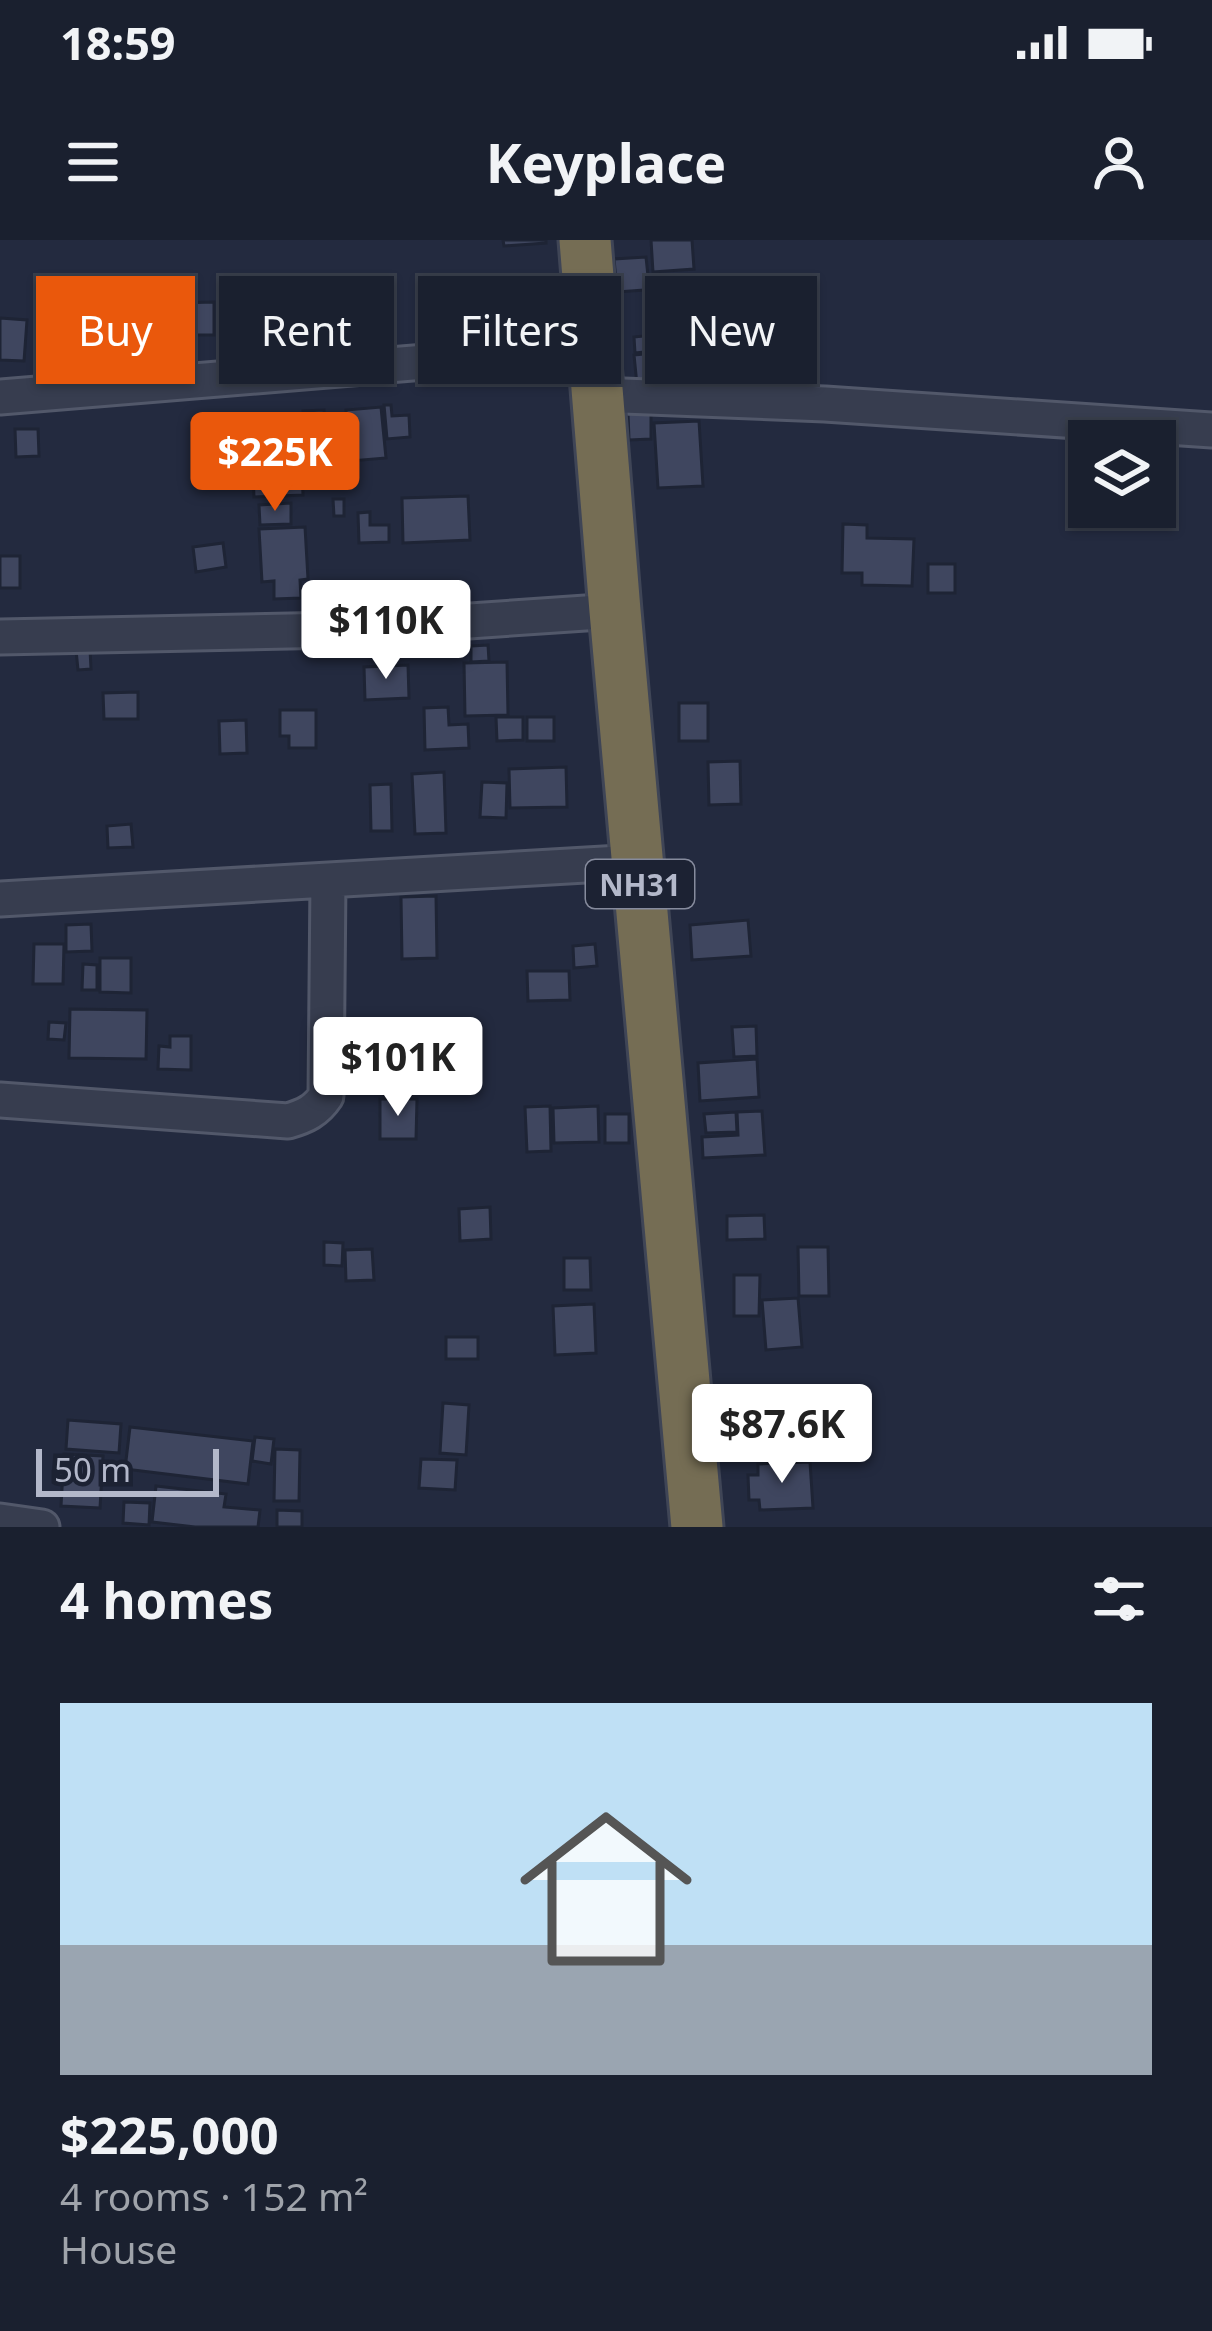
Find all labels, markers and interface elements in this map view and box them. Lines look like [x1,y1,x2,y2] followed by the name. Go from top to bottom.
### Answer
[60,12,176,73] text: 18:59
[486,125,726,199] text: Keyplace
[60,129,126,195] icon: menu
[1086,129,1152,195] icon: person
[36,276,195,384] chip: Buy
[219,276,394,384] chip: Rent
[418,276,621,384] chip: Filters
[645,276,817,384] chip: New
[191,412,359,514] pin: $225K
[1068,420,1176,528] map controls
[1068,420,1176,528] button: layers
[217,424,333,477] text: $225K
[302,580,470,682] pin: $110K
[328,592,444,645] text: $110K
[586,860,694,908] road number: NH31
[314,1017,482,1119] pin: $101K
[340,1029,456,1082] text: $101K
[684,1384,880,1486] pin: $87.6K
[719,1396,845,1449] text: $87.6K
[36,1443,219,1496] scale bar
[54,1447,131,1492] text: 50 m
[60,1564,273,1634] text: 4 homes
[1086,1566,1152,1632] icon: filters
[498,1781,714,1997] icon: home
[60,2099,279,2169] text: $225,000
[60,2169,368,2222] text: 4 rooms · 152 m²
[60,2222,177,2275] text: House

